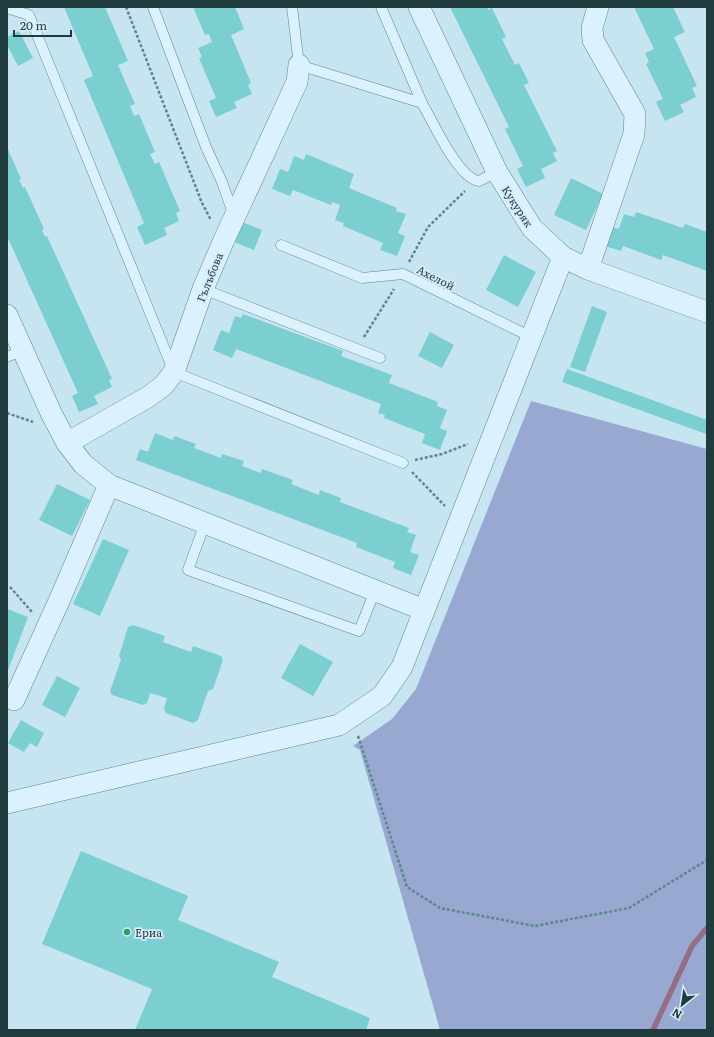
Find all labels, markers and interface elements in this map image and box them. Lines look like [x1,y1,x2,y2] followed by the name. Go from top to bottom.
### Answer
[14,12,71,38] scale bar
[20,16,47,34] text: 20 m
[499,182,538,230] street label: Кукуряк
[192,250,226,304] street label: Гълъбова
[414,261,458,293] street label: Ахелой
[135,924,162,940] place label: Ериа
[122,927,132,937] marker: Ериа
[662,985,702,1025] north arrow
[669,1005,684,1024] text: N

